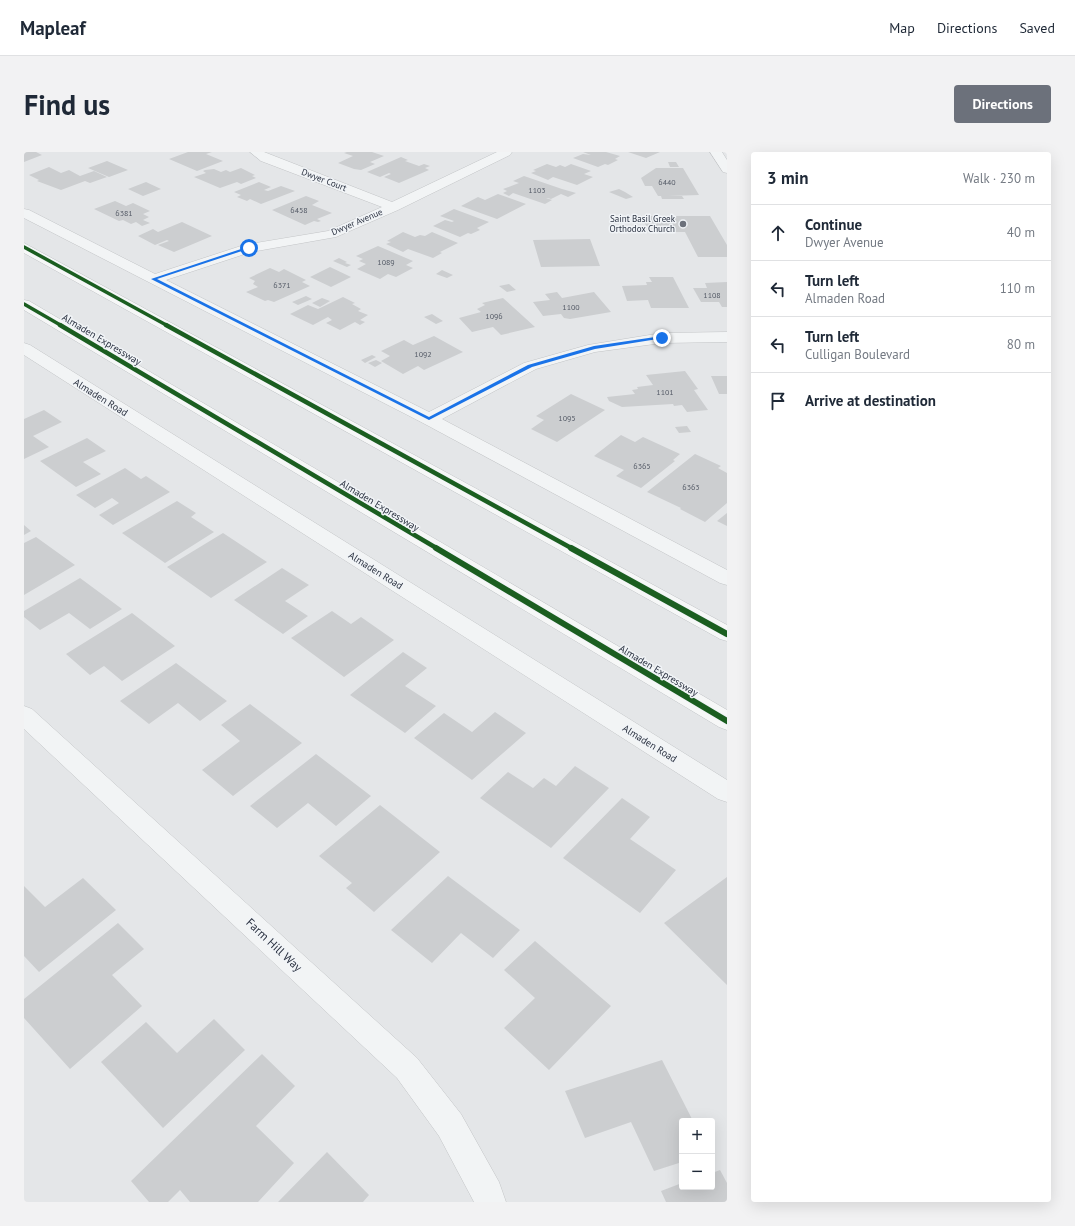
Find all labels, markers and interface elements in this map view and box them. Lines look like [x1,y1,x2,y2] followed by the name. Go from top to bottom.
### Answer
[20,16,86,40] text: Mapleaf
[889,19,915,37] text: Map
[937,19,997,37] text: Directions
[1019,19,1055,37] text: Saved
[954,85,1051,123] button: Directions
[24,86,110,123] text: Find us
[300,166,348,193] street label: Dwyer Court
[767,167,808,189] text: 3 min
[963,170,1035,187] text: Walk · 230 m
[658,177,676,187] house number: 6440
[528,185,546,195] house number: 1103
[290,205,308,215] house number: 6458
[330,206,384,237] street label: Dwyer Avenue
[115,208,133,218] house number: 6381
[610,213,676,234] place label: Saint Basil Greek Orthodox Church
[805,215,862,234] text: Continue
[678,219,688,229] marker: Saint Basil Greek Orthodox Church
[767,222,789,244] icon: ahead
[1007,224,1035,241] text: 40 m
[805,234,884,251] text: Dwyer Avenue
[240,239,258,257] route start
[377,257,395,267] house number: 1089
[805,271,859,290] text: Turn left
[767,278,789,300] icon: left
[273,280,291,290] house number: 6371
[1000,280,1035,297] text: 110 m
[703,290,721,300] house number: 1108
[805,290,885,307] text: Almaden Road
[562,302,580,312] house number: 1100
[60,311,144,368] street label: Almaden Expressway
[485,311,503,321] house number: 1096
[805,327,859,346] text: Turn left
[653,329,671,347] route end
[767,334,789,356] icon: left
[1007,336,1035,353] text: 80 m
[805,346,910,363] text: Culligan Boulevard
[414,349,432,359] house number: 1092
[71,376,130,419] street label: Almaden Road
[656,387,674,397] house number: 1101
[767,390,789,412] icon: arrive
[805,391,936,410] text: Arrive at destination
[558,413,576,423] house number: 1095
[633,461,651,471] house number: 6365
[338,477,422,534] street label: Almaden Expressway
[682,482,700,492] house number: 6363
[346,549,405,592] street label: Almaden Road
[617,642,701,699] street label: Almaden Expressway
[620,722,679,765] street label: Almaden Road
[243,915,306,975] street label: Farm Hill Way
[679,1118,715,1190] map controls
[679,1118,715,1154] button: +
[679,1154,715,1190] button: −

